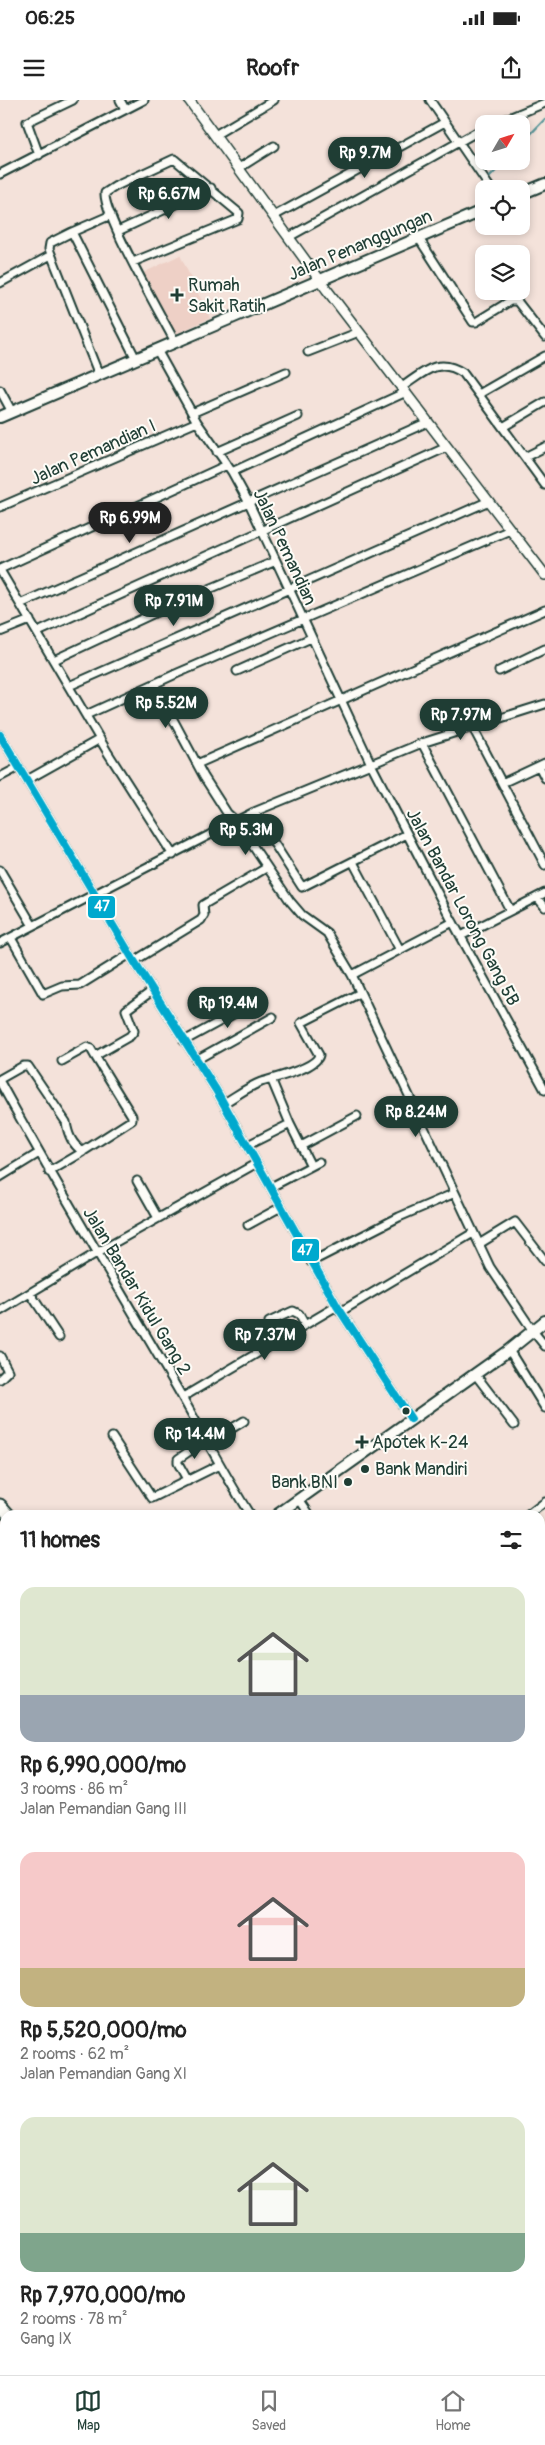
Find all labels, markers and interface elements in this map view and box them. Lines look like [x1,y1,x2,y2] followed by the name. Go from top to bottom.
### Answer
[25,6,75,30] text: 06:25
[20,54,48,82] icon: menu
[246,54,299,82] text: Roofr
[497,54,525,82] icon: share
[475,115,530,170] north arrow
[475,115,530,300] map controls
[319,136,411,179] pin: Rp 9.7M
[339,143,391,163] text: Rp 9.7M
[117,178,221,220] pin: Rp 6.67M
[475,180,530,235] button: locate
[138,184,200,204] text: Rp 6.67M
[285,205,436,286] street label: Jalan Penanggungan
[475,245,530,300] button: layers
[188,274,266,318] place label: Rumah Sakit Ratih
[170,288,184,302] marker: Rumah Sakit Ratih
[27,415,159,490] street label: Jalan Pemandian I
[248,485,322,609] street label: Jalan Pemandian
[78,502,182,544] pin: Rp 6.99M
[99,508,161,528] text: Rp 6.99M
[122,584,226,627] pin: Rp 7.91M
[145,591,203,611] text: Rp 7.91M
[114,686,218,729] pin: Rp 5.52M
[135,693,197,713] text: Rp 5.52M
[409,698,513,741] pin: Rp 7.97M
[431,705,491,725] text: Rp 7.97M
[401,805,524,1010] street label: Jalan Bandar Lorong Gang 5B
[200,814,292,856] pin: Rp 5.3M
[220,820,272,840] text: Rp 5.3M
[87,895,116,919] line badge: 47
[94,898,110,915] text: 47
[176,986,280,1029] pin: Rp 19.4M
[198,993,258,1013] text: Rp 19.4M
[364,1096,468,1138] pin: Rp 8.24M
[385,1102,447,1122] text: Rp 8.24M
[77,1203,196,1379] street label: Jalan Bandar Kidul Gang 2
[291,1238,320,1262] line badge: 47
[297,1242,313,1259] text: 47
[213,1318,317,1361] pin: Rp 7.37M
[234,1325,296,1345] text: Rp 7.37M
[401,1406,411,1416] unlabelled marker
[143,1418,247,1460] pin: Rp 14.4M
[165,1424,225,1444] text: Rp 14.4M
[372,1431,469,1454] place label: Apotek K-24
[356,1436,368,1448] marker: Apotek K-24
[375,1458,467,1481] place label: Bank Mandiri
[359,1463,371,1475] marker: Bank Mandiri
[271,1471,338,1494] place label: Bank BNI
[342,1476,354,1488] marker: Bank BNI
[497,1526,525,1554] icon: filters
[20,1527,100,1554] text: 11 homes
[228,1619,318,1709] icon: home
[20,1752,186,1779] text: Rp 6,990,000/mo
[20,1779,128,1799] text: 3 rooms · 86 m²
[20,1799,187,1819] text: Jalan Pemandian Gang III
[228,1884,318,1974] icon: home
[20,2017,187,2044] text: Rp 5,520,000/mo
[20,2044,129,2064] text: 2 rooms · 62 m²
[20,2064,187,2084] text: Jalan Pemandian Gang XI
[228,2149,318,2239] icon: home
[20,2282,185,2309] text: Rp 7,970,000/mo
[20,2309,127,2329] text: 2 rooms · 78 m²
[20,2329,72,2349] text: Gang IX
[74,2387,102,2434] tab: Map
[251,2387,286,2434] tab: Saved
[435,2387,470,2434] tab: Home

